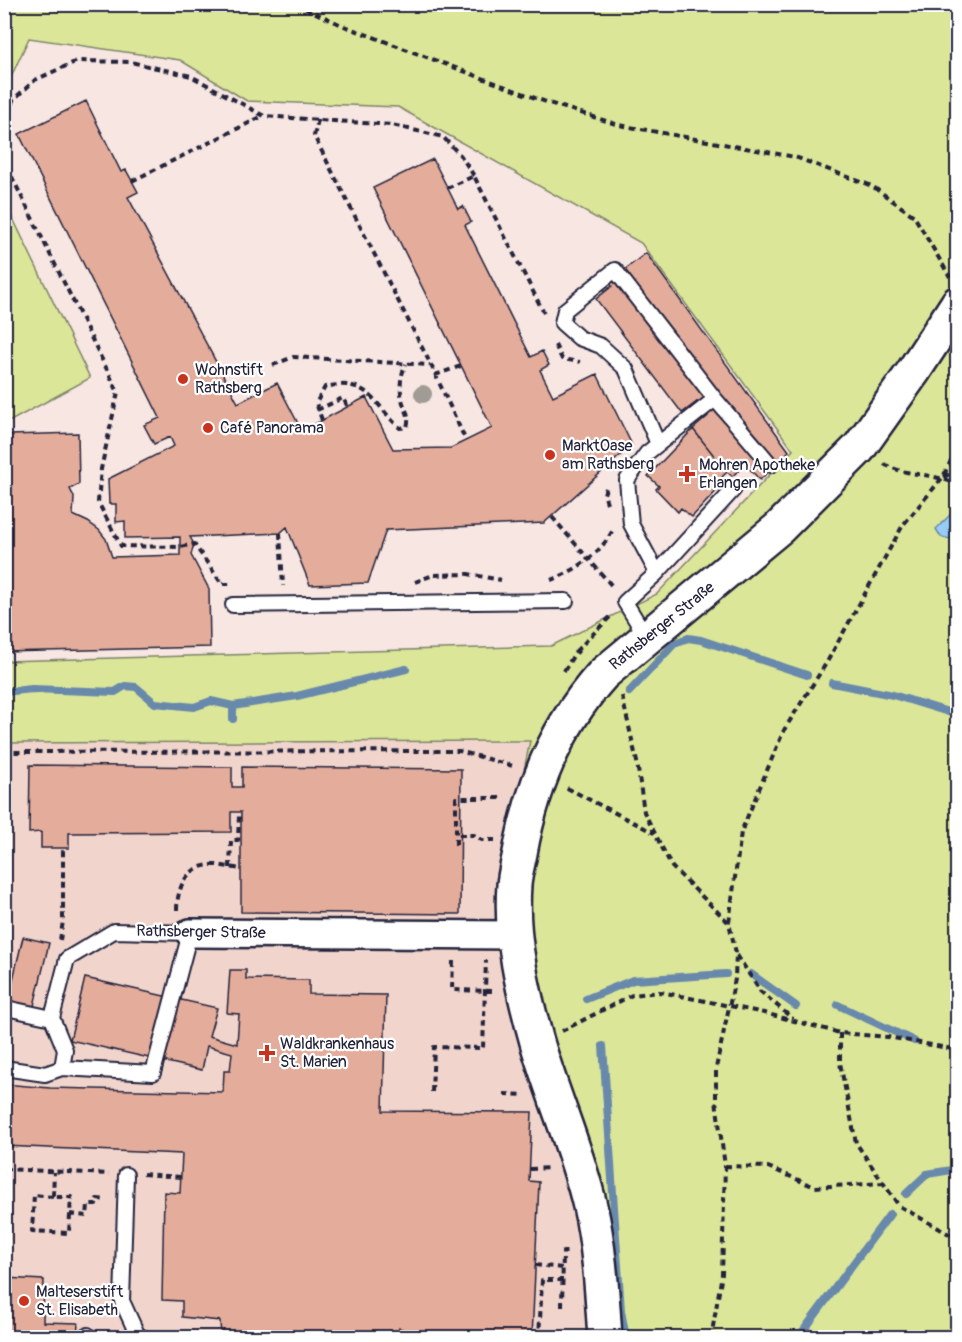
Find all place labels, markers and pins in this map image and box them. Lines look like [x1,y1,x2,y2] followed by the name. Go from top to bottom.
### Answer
[195,360,263,398] place label: Wohnstift Rathsberg
[176,372,190,386] marker: Wohnstift Rathsberg
[220,418,324,438] place label: Café Panorama
[201,421,215,435] marker: Café Panorama
[562,436,654,474] place label: MarktOase am Rathsberg
[543,448,557,462] marker: MarktOase am Rathsberg
[699,455,815,493] place label: Mohren Apotheke Erlangen
[680,467,694,481] marker: Mohren Apotheke Erlangen
[280,1034,394,1072] place label: Waldkrankenhaus St. Marien
[258,1044,276,1062] marker: Waldkrankenhaus St. Marien
[36,1282,124,1320] place label: Malteserstift St. Elisabeth
[17,1294,31,1308] marker: Malteserstift St. Elisabeth

